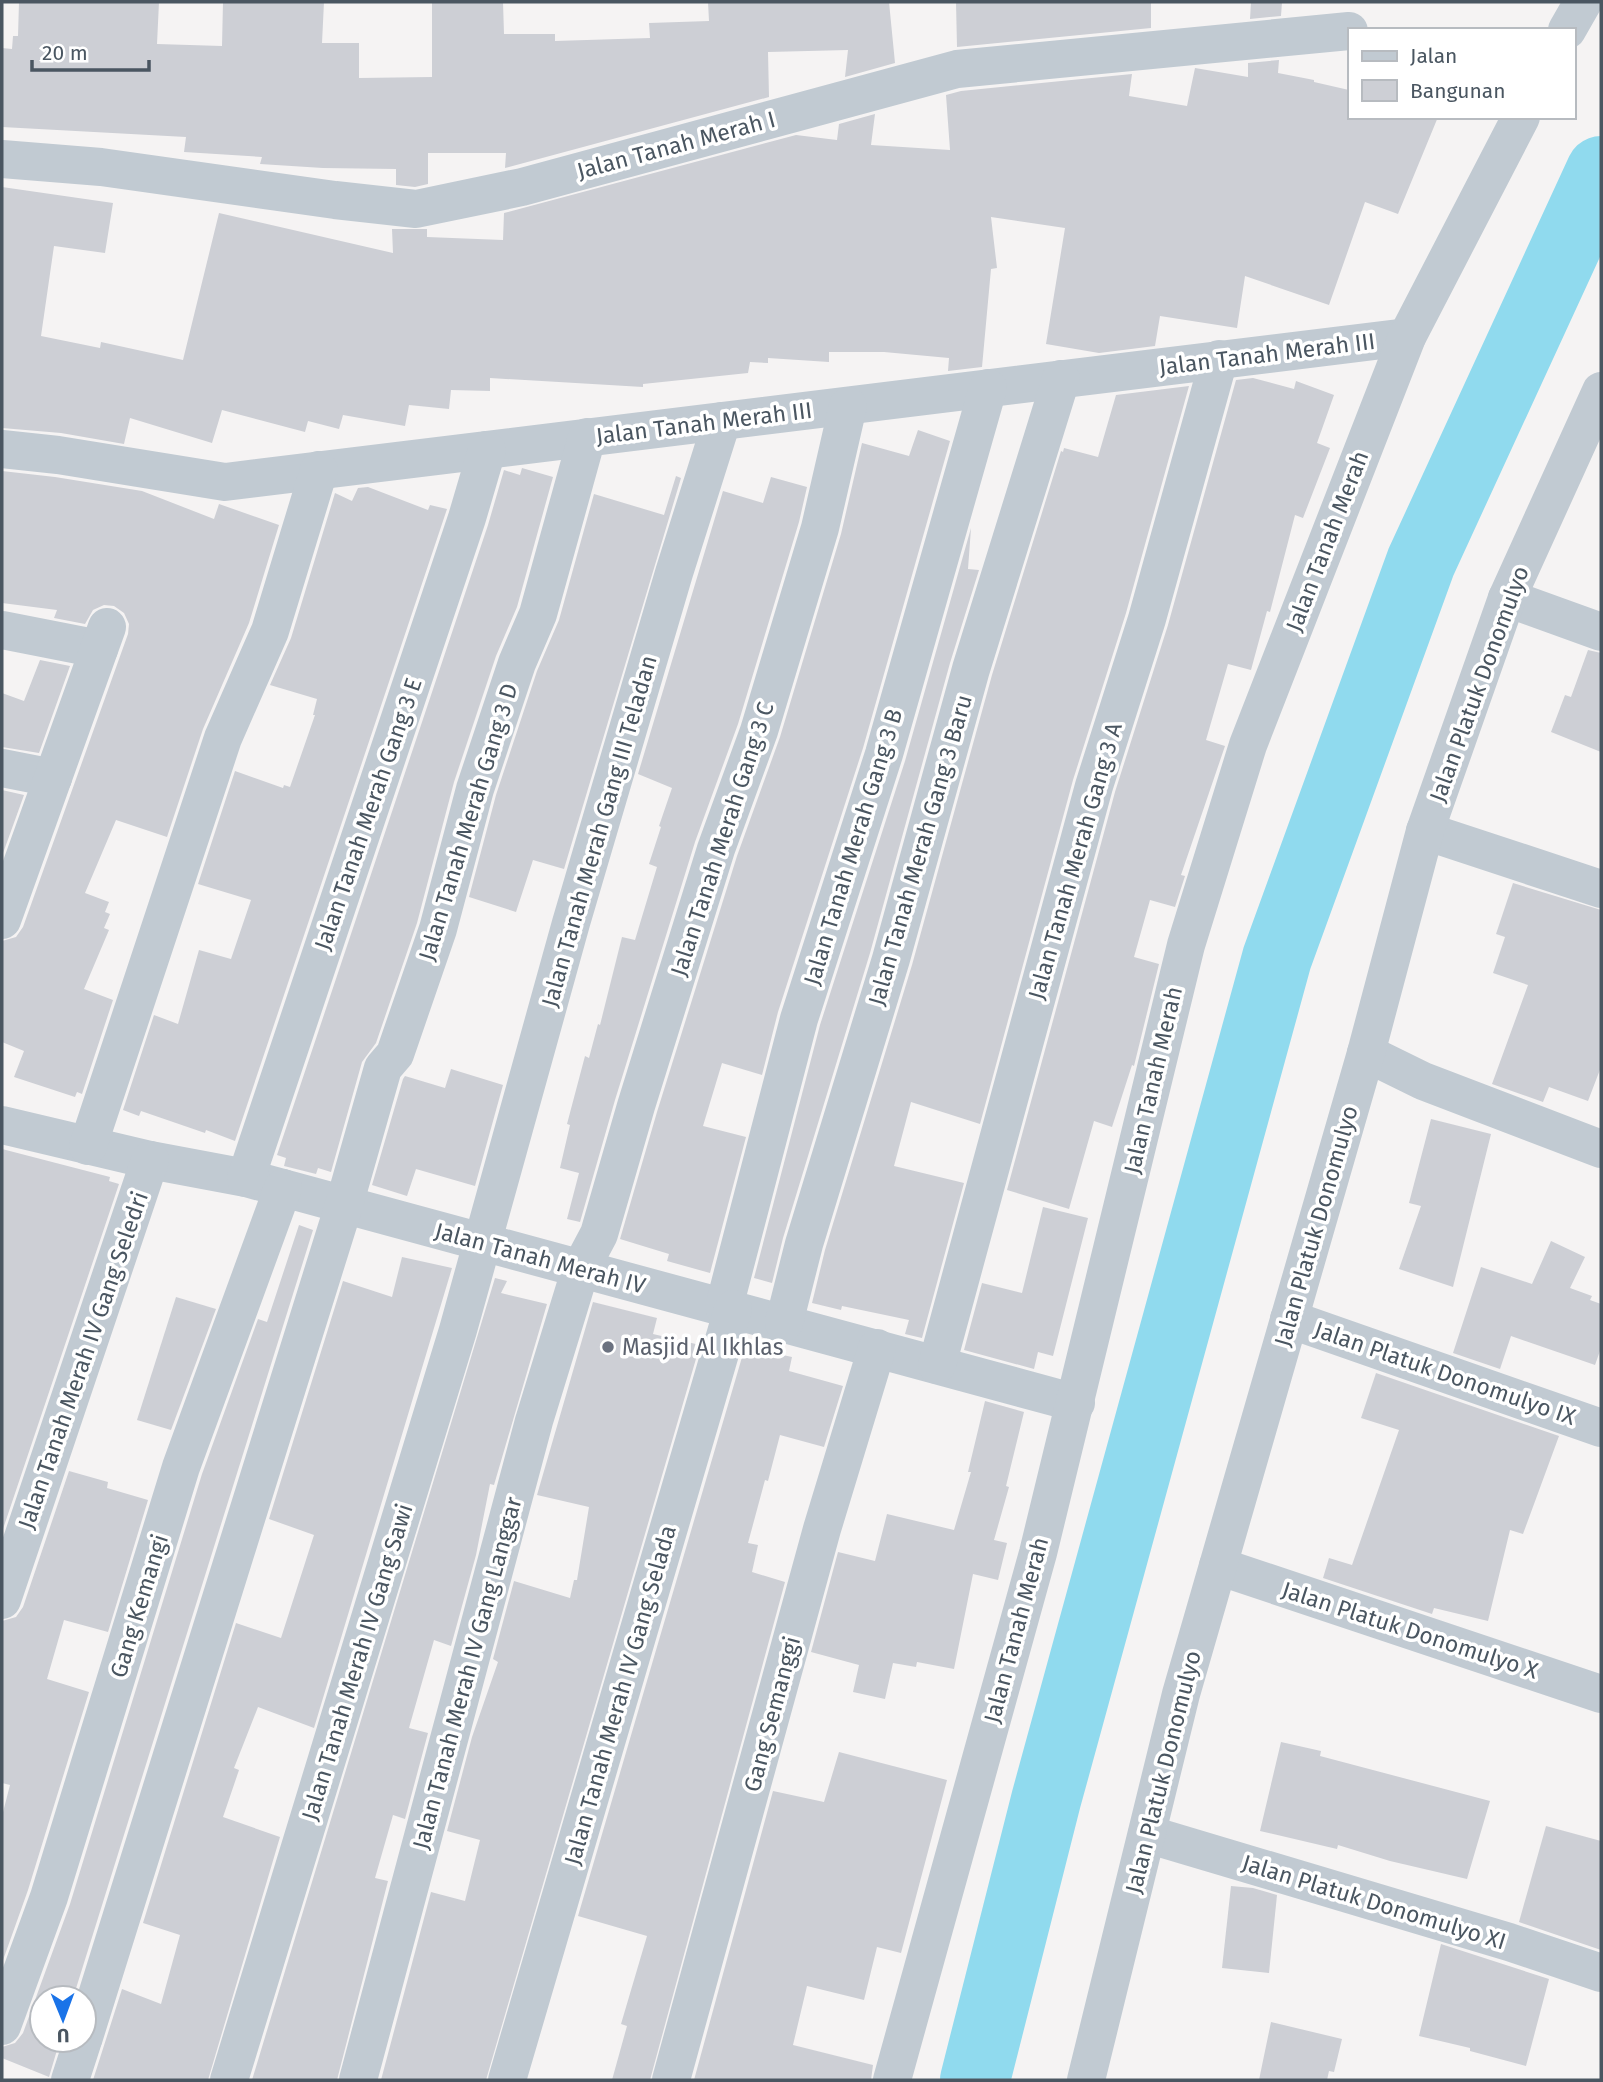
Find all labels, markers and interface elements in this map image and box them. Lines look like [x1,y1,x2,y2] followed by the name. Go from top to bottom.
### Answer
[32,28,149,72] scale bar
[1348,28,1575,119] legend
[42,40,88,66] text: 20 m
[1410,43,1457,69] text: Jalan
[1410,78,1505,104] text: Bangunan
[574,105,778,185] street label: Jalan Tanah Merah I
[1157,327,1377,381] street label: Jalan Tanah Merah III
[594,396,814,450] street label: Jalan Tanah Merah III
[1280,447,1374,635] street label: Jalan Tanah Merah
[1423,562,1535,806] street label: Jalan Platuk Donomulyo
[535,652,663,1010] street label: Jalan Tanah Merah Gang III Teladan
[308,674,428,954] street label: Jalan Tanah Merah Gang 3 E
[412,680,524,964] street label: Jalan Tanah Merah Gang 3 D
[862,691,978,1009] street label: Jalan Tanah Merah Gang 3 Baru
[664,698,780,980] street label: Jalan Tanah Merah Gang 3 C
[798,705,908,989] street label: Jalan Tanah Merah Gang 3 B
[1022,719,1128,1003] street label: Jalan Tanah Merah Gang 3 A
[1118,984,1188,1176] street label: Jalan Tanah Merah
[1268,1102,1364,1350] street label: Jalan Platuk Donomulyo
[12,1188,154,1532] street label: Jalan Tanah Merah IV Gang Seledri
[432,1216,649,1300] street label: Jalan Tanah Merah IV
[1311,1315,1580,1431] street label: Jalan Platuk Donomulyo IX
[622,1333,783,1361] place label: Masjid Al Ikhlas
[600,1339,616,1355] marker: Masjid Al Ikhlas
[406,1494,528,1852] street label: Jalan Tanah Merah IV Gang Langgar
[295,1500,419,1824] street label: Jalan Tanah Merah IV Gang Sawi
[558,1522,682,1868] street label: Jalan Tanah Merah IV Gang Selada
[104,1531,174,1681] street label: Gang Kemangi
[978,1534,1054,1726] street label: Jalan Tanah Merah
[1278,1575,1542,1685] street label: Jalan Platuk Donomulyo X
[738,1633,806,1795] street label: Gang Semanggi
[1119,1648,1207,1896] street label: Jalan Platuk Donomulyo
[1239,1848,1509,1956] street label: Jalan Platuk Donomulyo XI
[28,1984,98,2054] north arrow
[57,2024,70,2047] text: U

